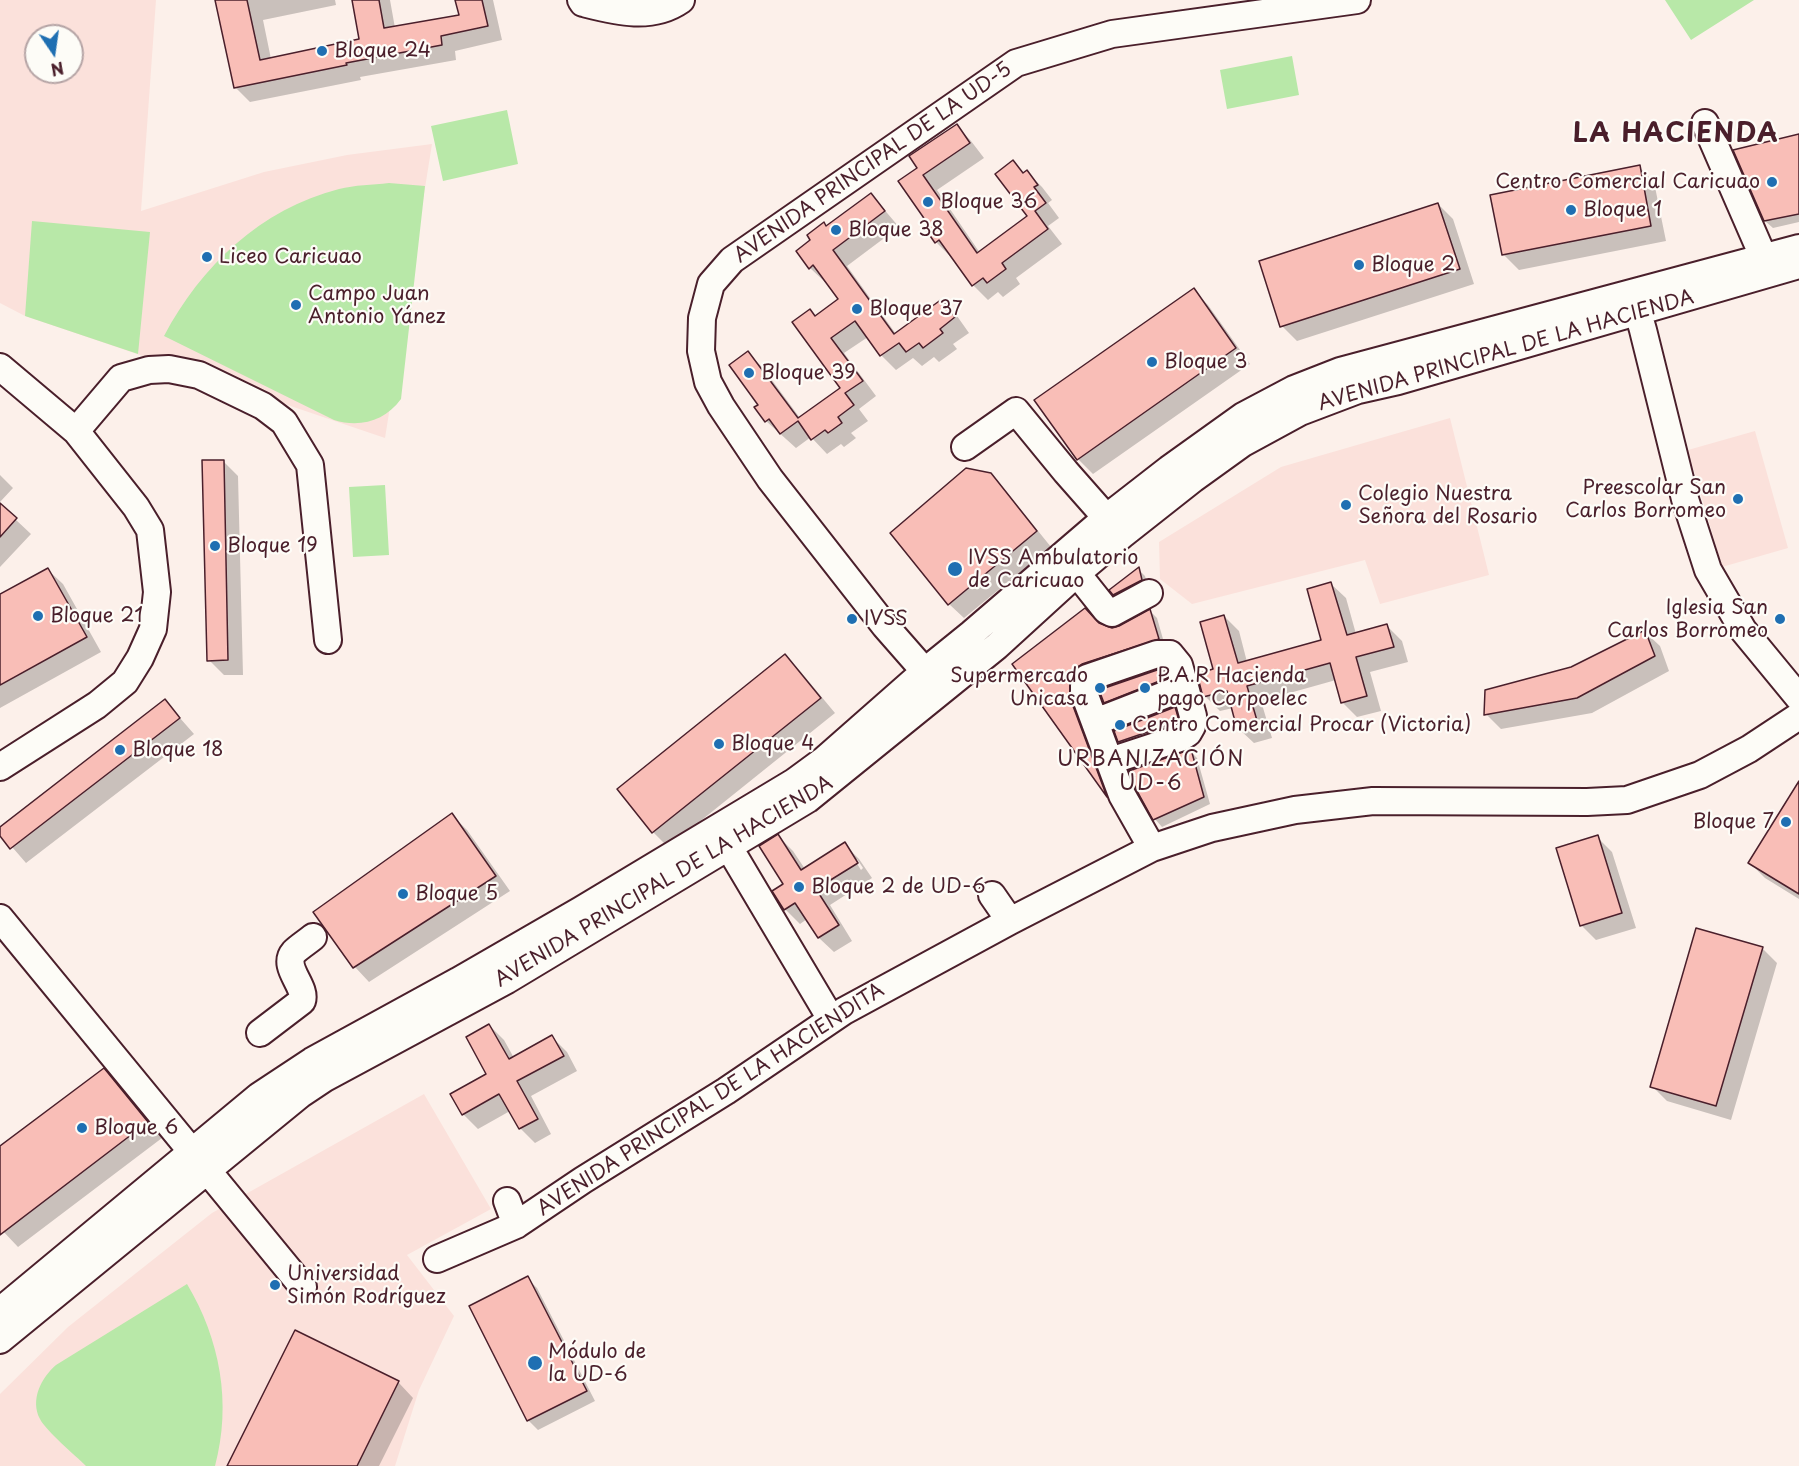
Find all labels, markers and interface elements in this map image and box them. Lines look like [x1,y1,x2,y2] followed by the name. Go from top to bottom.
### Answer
[24,24,84,84] north arrow
[334,39,431,63] place label: Bloque 24
[315,44,329,58] marker: Bloque 24
[49,56,66,83] text: N
[730,58,1016,268] street label: AVENIDA PRINCIPAL DE LA UD-5
[1573,119,1779,151] district label: LA HACIENDA
[1495,170,1760,194] place label: Centro Comercial Caricuao
[1765,175,1779,189] marker: Centro Comercial Caricuao
[940,190,1037,214] place label: Bloque 36
[921,195,935,209] marker: Bloque 36
[1583,198,1662,222] place label: Bloque 1
[1564,203,1578,217] marker: Bloque 1
[848,218,944,242] place label: Bloque 38
[829,223,843,237] marker: Bloque 38
[219,245,362,269] place label: Liceo Caricuao
[200,250,214,264] marker: Liceo Caricuao
[1371,253,1455,277] place label: Bloque 2
[1352,258,1366,272] marker: Bloque 2
[308,282,445,329] place label: Campo Juan Antonio Yánez
[1315,286,1697,416] street label: AVENIDA PRINCIPAL DE LA HACIENDA
[869,297,963,321] place label: Bloque 37
[289,298,303,312] marker: Campo Juan Antonio Yánez
[850,302,864,316] marker: Bloque 37
[1164,350,1247,374] place label: Bloque 3
[1145,355,1159,369] marker: Bloque 3
[761,361,856,385] place label: Bloque 39
[742,366,756,380] marker: Bloque 39
[1565,476,1726,523] place label: Preescolar San Carlos Borromeo
[1358,482,1537,529] place label: Colegio Nuestra Señora del Rosario
[1731,492,1745,506] marker: Preescolar San Carlos Borromeo
[1339,498,1353,512] marker: Colegio Nuestra Señora del Rosario
[227,534,318,558] place label: Bloque 19
[208,539,222,553] marker: Bloque 19
[968,546,1138,593] place label: IVSS Ambulatorio de Caricuao
[946,560,964,578] marker: IVSS Ambulatorio de Caricuao
[1607,596,1768,643] place label: Iglesia San Carlos Borromeo
[50,604,143,628] place label: Bloque 21
[864,607,908,631] place label: IVSS
[31,609,45,623] marker: Bloque 21
[845,612,859,626] marker: IVSS
[1773,612,1787,626] marker: Iglesia San Carlos Borromeo
[950,664,1088,711] place label: Supermercado Unicasa
[1157,664,1307,711] place label: P.A.R Hacienda pago Corpoelec
[1093,681,1107,695] marker: Supermercado Unicasa
[1138,681,1152,695] marker: P.A.R Hacienda pago Corpoelec
[1132,713,1471,737] place label: Centro Comercial Procar (Victoria)
[1113,718,1127,732] marker: Centro Comercial Procar (Victoria)
[731,732,814,756] place label: Bloque 4
[712,737,726,751] marker: Bloque 4
[132,738,224,762] place label: Bloque 18
[113,743,127,757] marker: Bloque 18
[1058,747,1244,797] district label: URBANIZACIÓN UD-6
[491,771,837,993] street label: AVENIDA PRINCIPAL DE LA HACIENDA
[1692,810,1774,834] place label: Bloque 7
[1779,815,1793,829] marker: Bloque 7
[811,875,986,899] place label: Bloque 2 de UD-6
[792,880,806,894] marker: Bloque 2 de UD-6
[415,882,498,906] place label: Bloque 5
[396,887,410,901] marker: Bloque 5
[533,979,889,1221] street label: AVENIDA PRINCIPAL DE LA HACIENDITA
[94,1116,178,1140] place label: Bloque 6
[75,1121,89,1135] marker: Bloque 6
[287,1262,446,1309] place label: Universidad Simón Rodríguez
[268,1278,282,1292] marker: Universidad Simón Rodríguez
[548,1340,646,1387] place label: Módulo de la UD-6
[526,1354,544,1372] marker: Módulo de la UD-6

